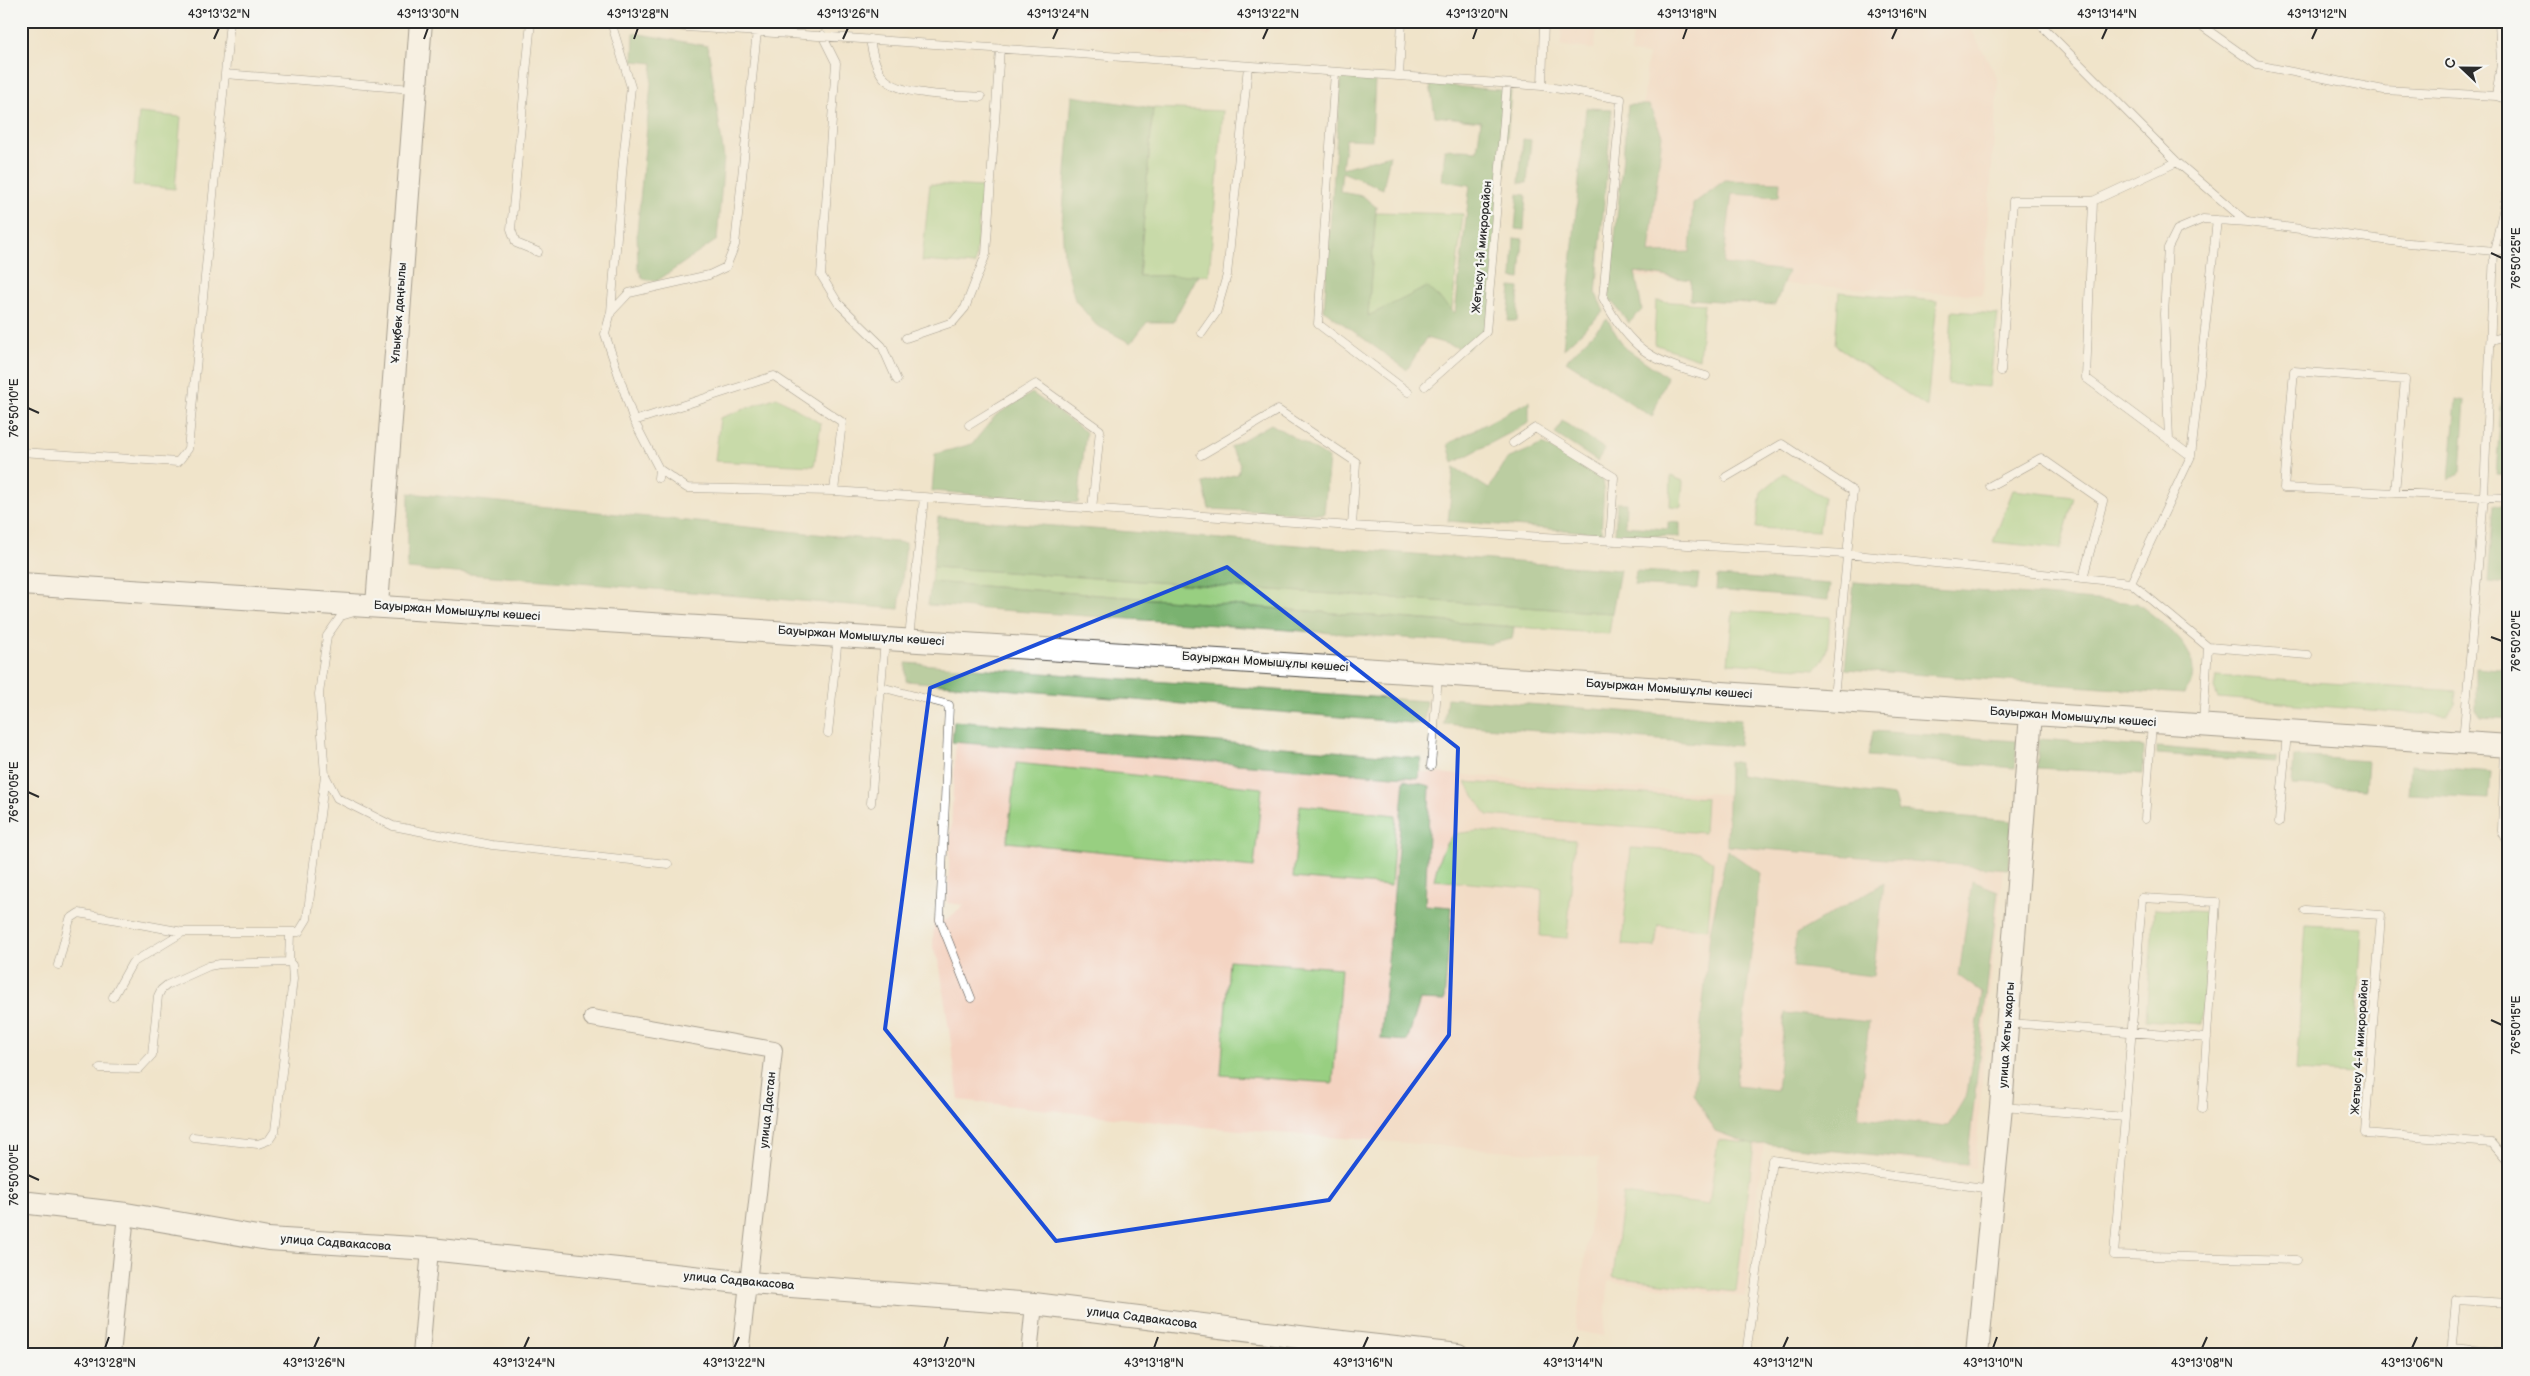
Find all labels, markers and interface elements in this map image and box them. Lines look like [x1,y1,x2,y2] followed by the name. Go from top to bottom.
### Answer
[188,7,250,22] text: 43°13'32"N
[397,7,459,22] text: 43°13'30"N
[607,7,669,22] text: 43°13'28"N
[817,7,879,22] text: 43°13'26"N
[1027,7,1089,22] text: 43°13'24"N
[1237,7,1299,22] text: 43°13'22"N
[1446,7,1508,22] text: 43°13'20"N
[1657,7,1717,22] text: 43°13'18"N
[1867,7,1927,22] text: 43°13'16"N
[2077,7,2137,22] text: 43°13'14"N
[2287,7,2347,22] text: 43°13'12"N
[2438,42,2488,92] north arrow
[2441,55,2460,71] text: С
[1469,180,1495,314] street label: Жетысу 1-й микрорайон
[2509,227,2524,289] text: 76°50'25"E
[388,262,410,364] street label: Ұлықбек даңғылы
[7,378,22,438] text: 76°50'10"E
[373,598,541,624] street label: Бауыржан Момышұлы көшесі
[2509,610,2524,672] text: 76°50'20"E
[777,623,945,649] street label: Бауыржан Момышұлы көшесі
[1181,649,1349,675] street label: Бауыржан Момышұлы көшесі
[1585,676,1753,702] street label: Бауыржан Момышұлы көшесі
[1989,704,2157,730] street label: Бауыржан Момышұлы көшесі
[7,761,22,823] text: 76°50'05"E
[2348,979,2372,1115] street label: Жетысу 4-й микрорайон
[1996,981,2018,1089] street label: улица Жеты жаргы
[2509,995,2524,1055] text: 76°50'15"E
[757,1071,779,1149] street label: улица Дастан
[7,1144,22,1206] text: 76°50'00"E
[280,1232,392,1254] street label: улица Садвакасова
[683,1269,795,1293] street label: улица Садвакасова
[1086,1304,1198,1332] street label: улица Садвакасова
[74,1356,136,1371] text: 43°13'28"N
[283,1356,345,1371] text: 43°13'26"N
[493,1356,555,1371] text: 43°13'24"N
[703,1356,765,1371] text: 43°13'22"N
[913,1356,975,1371] text: 43°13'20"N
[1124,1356,1184,1371] text: 43°13'18"N
[1333,1356,1393,1371] text: 43°13'16"N
[1543,1356,1603,1371] text: 43°13'14"N
[1753,1356,1813,1371] text: 43°13'12"N
[1963,1356,2023,1371] text: 43°13'10"N
[2171,1356,2233,1371] text: 43°13'08"N
[2381,1356,2443,1371] text: 43°13'06"N

